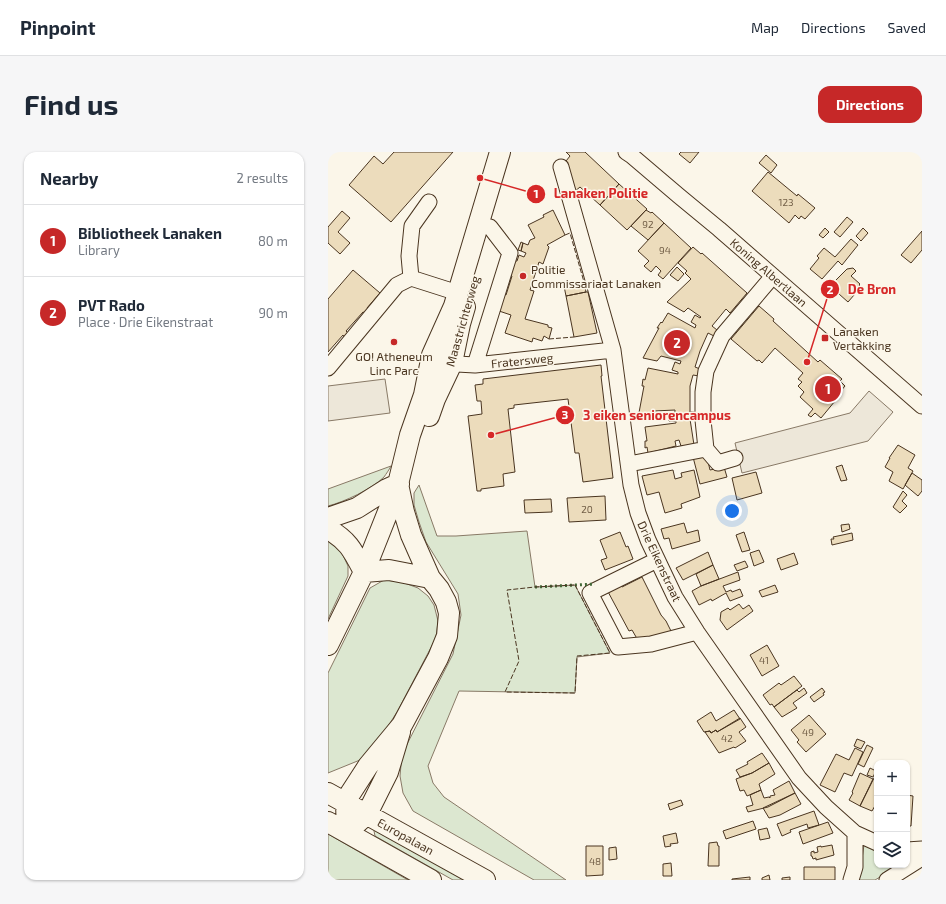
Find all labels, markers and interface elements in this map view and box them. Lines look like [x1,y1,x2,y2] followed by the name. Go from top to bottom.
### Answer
[20,16,95,39] text: Pinpoint
[751,19,779,36] text: Map
[801,19,866,36] text: Directions
[888,19,926,36] text: Saved
[818,86,922,123] button: Directions
[24,87,118,121] text: Find us
[40,168,98,188] text: Nearby
[236,170,288,186] text: 2 results
[526,181,656,206] callout: Lanaken Politie
[554,185,648,201] text: Lanaken Politie
[533,186,539,200] text: 1
[778,196,794,208] house number: 123
[642,218,654,230] house number: 92
[78,224,222,242] text: Bibliotheek Lanaken
[50,233,56,249] text: 1
[258,233,288,249] text: 80 m
[728,235,810,309] street label: Koning Albertlaan
[78,242,120,258] text: Library
[659,244,671,256] house number: 94
[531,262,661,290] place label: Politie Commissariaat Lanaken
[518,271,528,281] marker: Politie Commissariaat Lanaken
[442,274,482,368] street label: Maastrichterweg
[820,277,905,302] callout: De Bron
[848,281,896,297] text: De Bron
[827,282,834,296] text: 2
[78,296,145,314] text: PVT Rado
[49,305,57,321] text: 2
[258,305,288,321] text: 90 m
[78,314,213,330] text: Place · Drie Eikenstraat
[833,324,891,352] place label: Lanaken Vertakking
[664,328,690,358] pin: 2
[820,333,830,343] marker: Lanaken Vertakking
[389,337,399,347] marker: GO! Atheneum Linc Parc
[355,349,433,377] place label: GO! Atheneum Linc Parc
[490,350,554,370] street label: Fratersweg
[815,374,841,404] pin: 1
[555,403,738,428] callout: 3 eiken seniorencampus
[562,407,569,421] text: 3
[583,407,731,423] text: 3 eiken seniorencampus
[722,501,742,521] your location
[581,503,593,515] house number: 20
[635,519,685,604] street label: Drie Eikenstraat
[759,654,769,666] house number: 41
[802,726,814,738] house number: 49
[721,732,733,744] house number: 42
[874,760,910,868] map controls
[874,760,910,796] button: +
[874,796,910,832] button: −
[375,815,437,857] street label: Europalaan
[874,832,910,868] button: layers
[589,855,601,867] house number: 48

